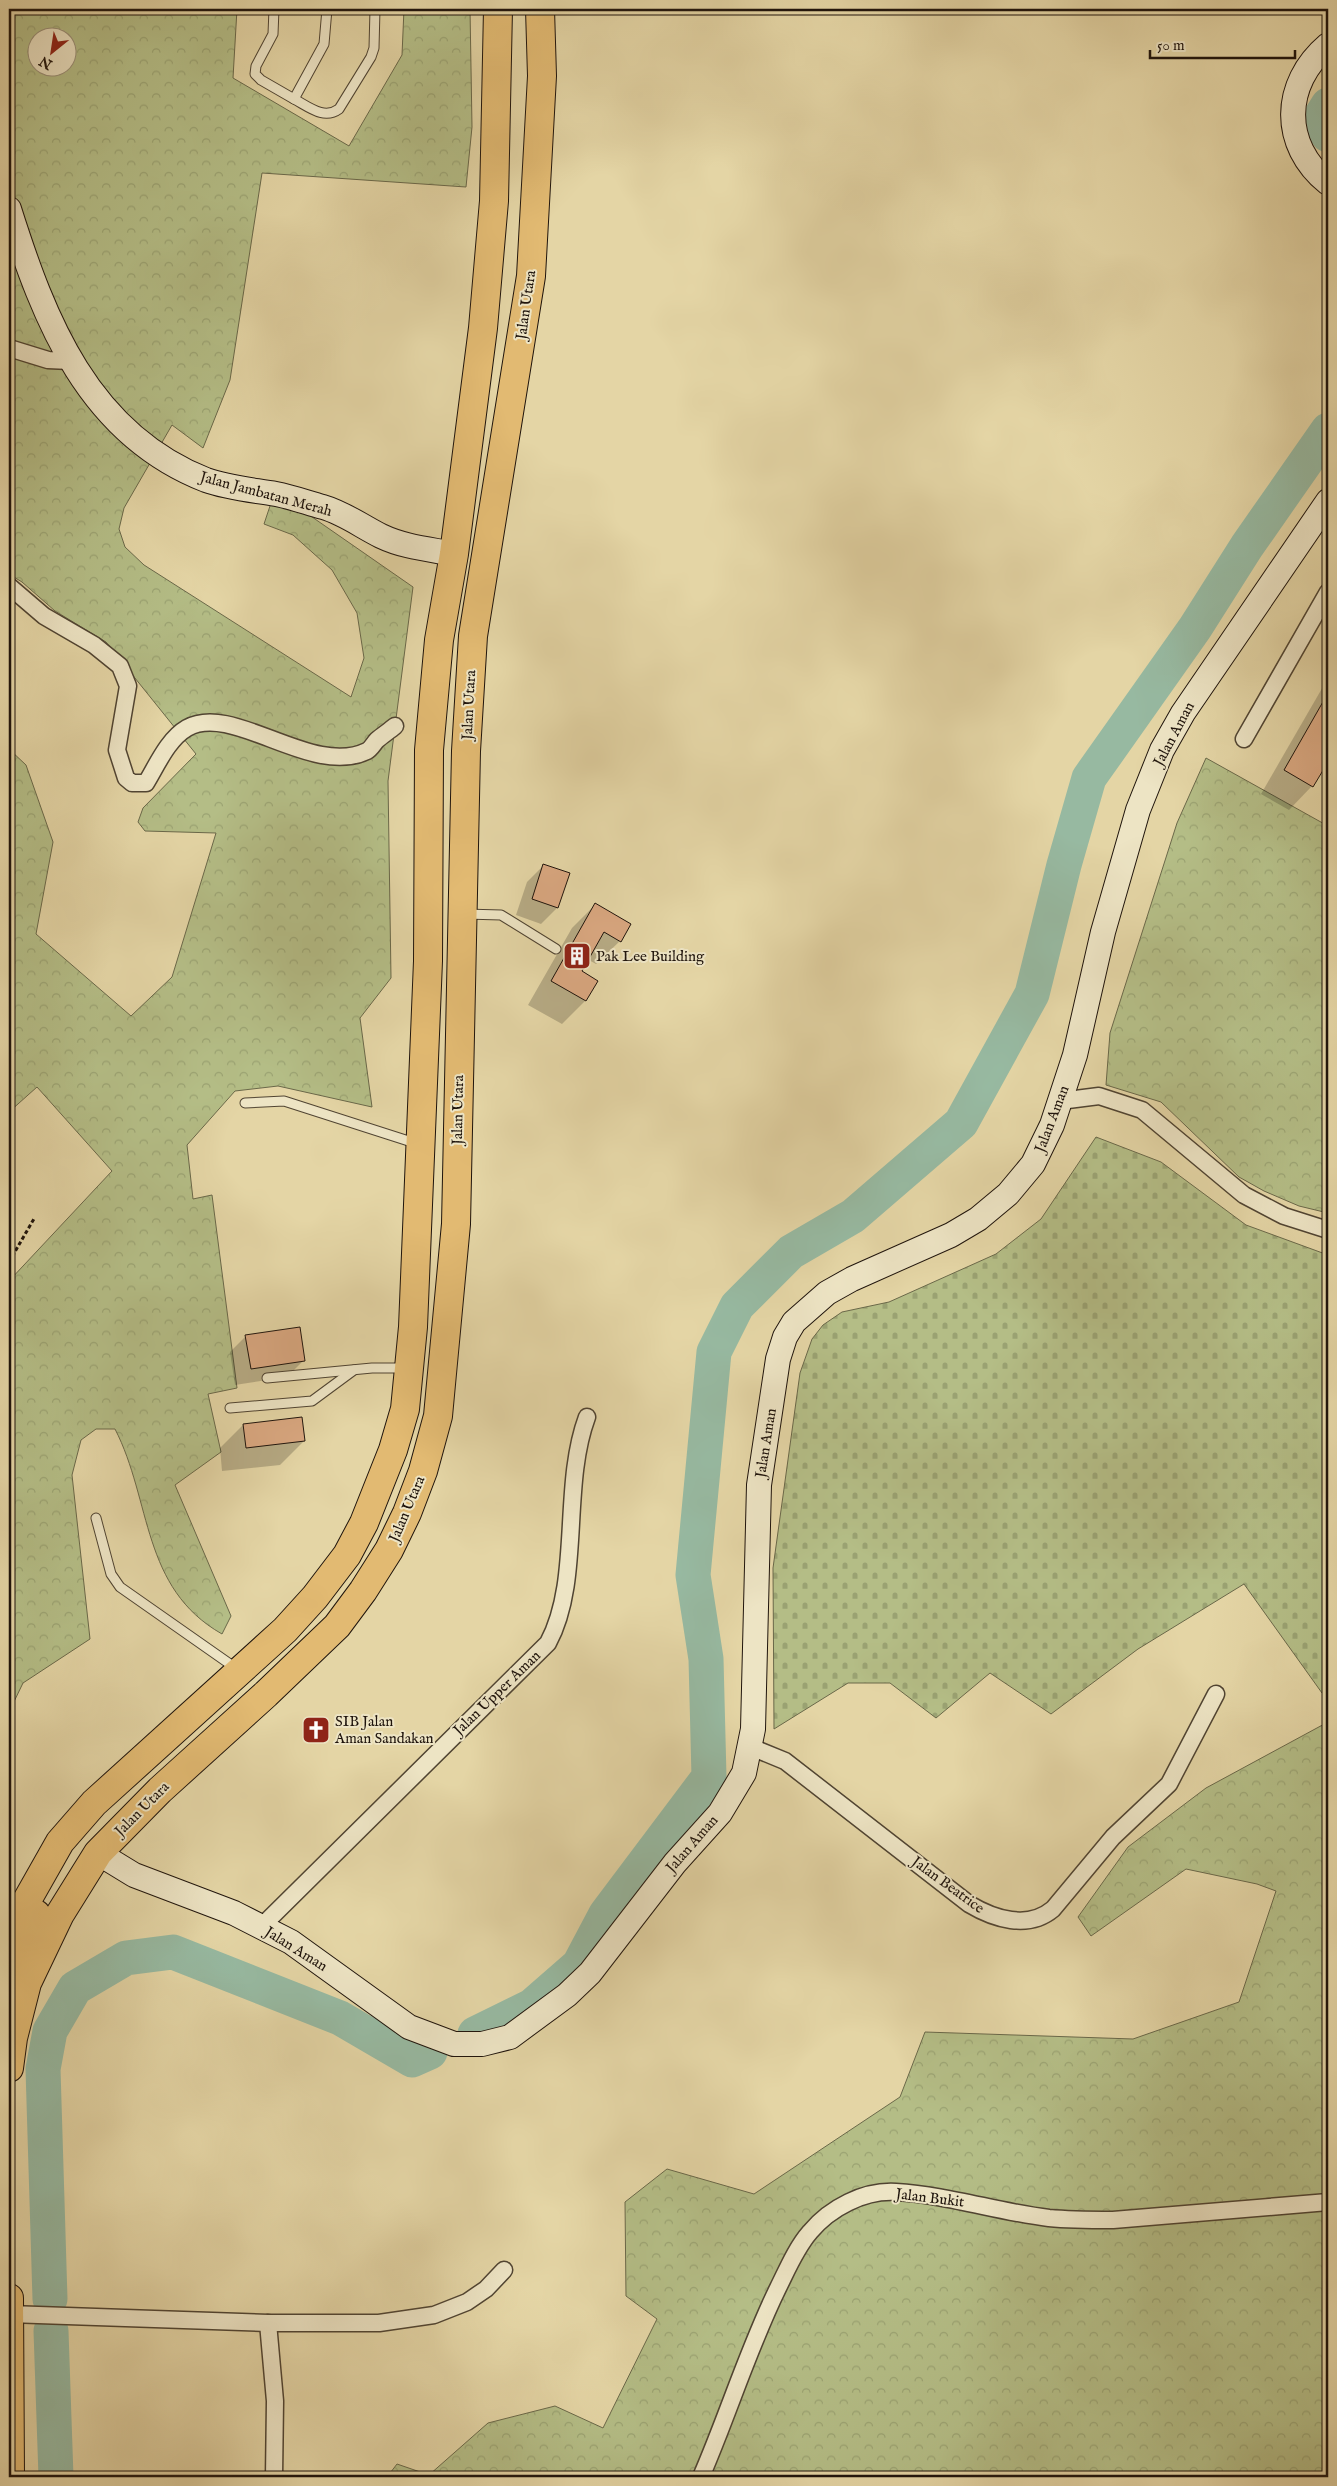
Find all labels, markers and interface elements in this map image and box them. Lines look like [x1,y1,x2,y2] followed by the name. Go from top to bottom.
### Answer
[28,28,78,78] north arrow
[1150,28,1294,60] scale bar
[1157,36,1185,55] text: 50 m
[36,52,57,74] text: N
[511,269,540,343] street label: Jalan Utara
[196,467,334,521] street label: Jalan Jambatan Merah
[458,669,480,742] street label: Jalan Utara
[1148,699,1199,771] street label: Jalan Aman
[562,941,592,971] building icon: Pak Lee Building
[596,947,705,966] place label: Pak Lee Building
[448,1074,468,1147] street label: Jalan Utara
[1030,1083,1073,1157] street label: Jalan Aman
[751,1407,781,1481] street label: Jalan Aman
[384,1473,430,1547] street label: Jalan Utara
[448,1646,545,1741] street label: Jalan Upper Aman
[334,1712,434,1748] place label: SIB Jalan Aman Sandakan
[301,1715,331,1745] church icon: SIB Jalan Aman Sandakan
[109,1777,174,1842] street label: Jalan Utara
[660,1811,722,1878] street label: Jalan Aman
[906,1851,988,1918] street label: Jalan Beatrice
[259,1921,331,1976] street label: Jalan Aman
[893,2184,965,2212] street label: Jalan Bukit

